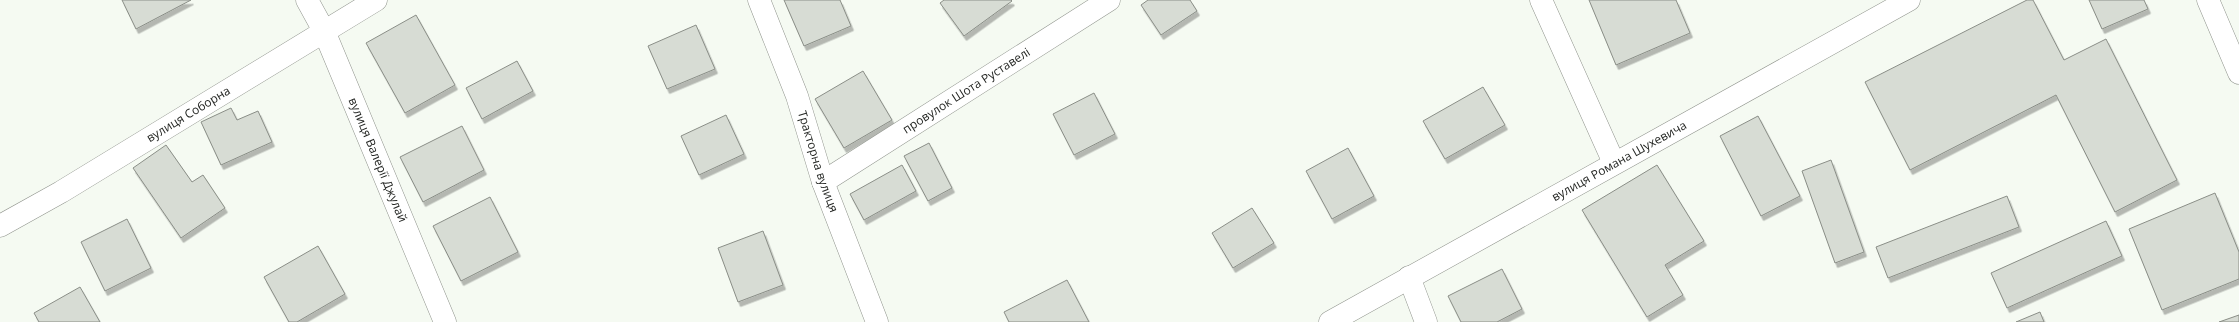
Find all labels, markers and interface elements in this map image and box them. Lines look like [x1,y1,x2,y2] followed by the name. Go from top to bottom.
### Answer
[899,43,1033,137] street label: провулок Шота Руставелі
[143,82,233,146] street label: вулиця Соборна
[345,95,412,225] street label: вулиця Валерії Джулай
[794,108,843,215] street label: Тракторна вулиця
[1548,116,1690,205] street label: вулиця Романа Шухевича

